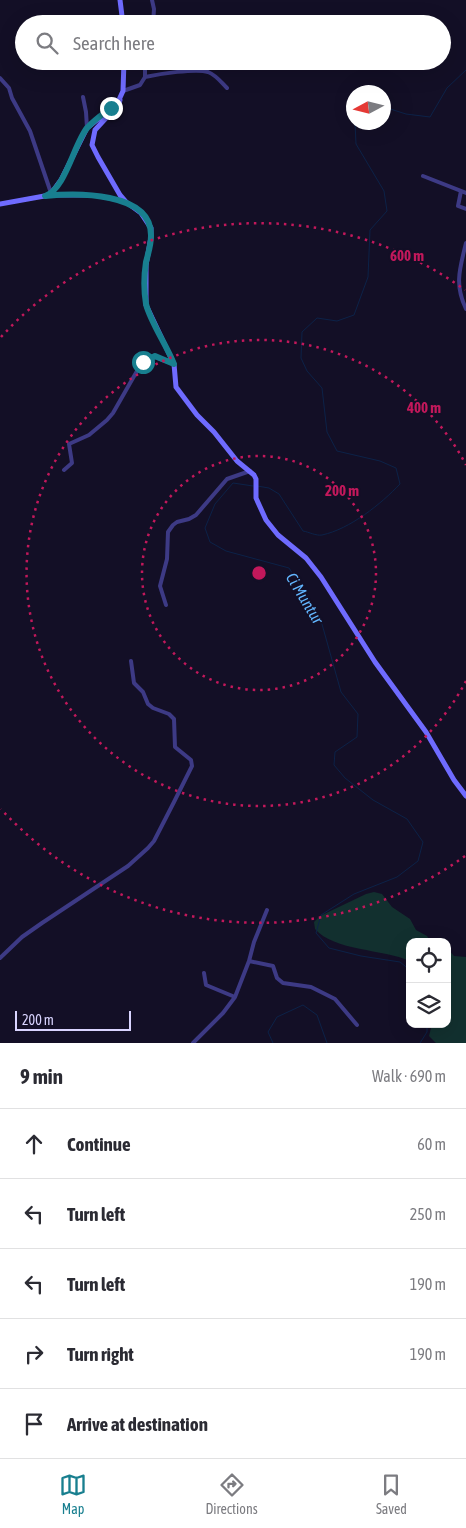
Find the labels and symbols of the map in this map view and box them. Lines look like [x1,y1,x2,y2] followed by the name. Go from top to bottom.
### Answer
[346,85,391,130] north arrow
[100,97,123,120] route end
[390,247,424,264] text: 600 m
[132,351,155,374] route start
[406,399,441,416] text: 400 m
[325,482,359,499] text: 200 m
[250,564,268,582] centre of rings
[283,569,328,628] water label: Ci Muntur
[15,1008,131,1031] scale bar

